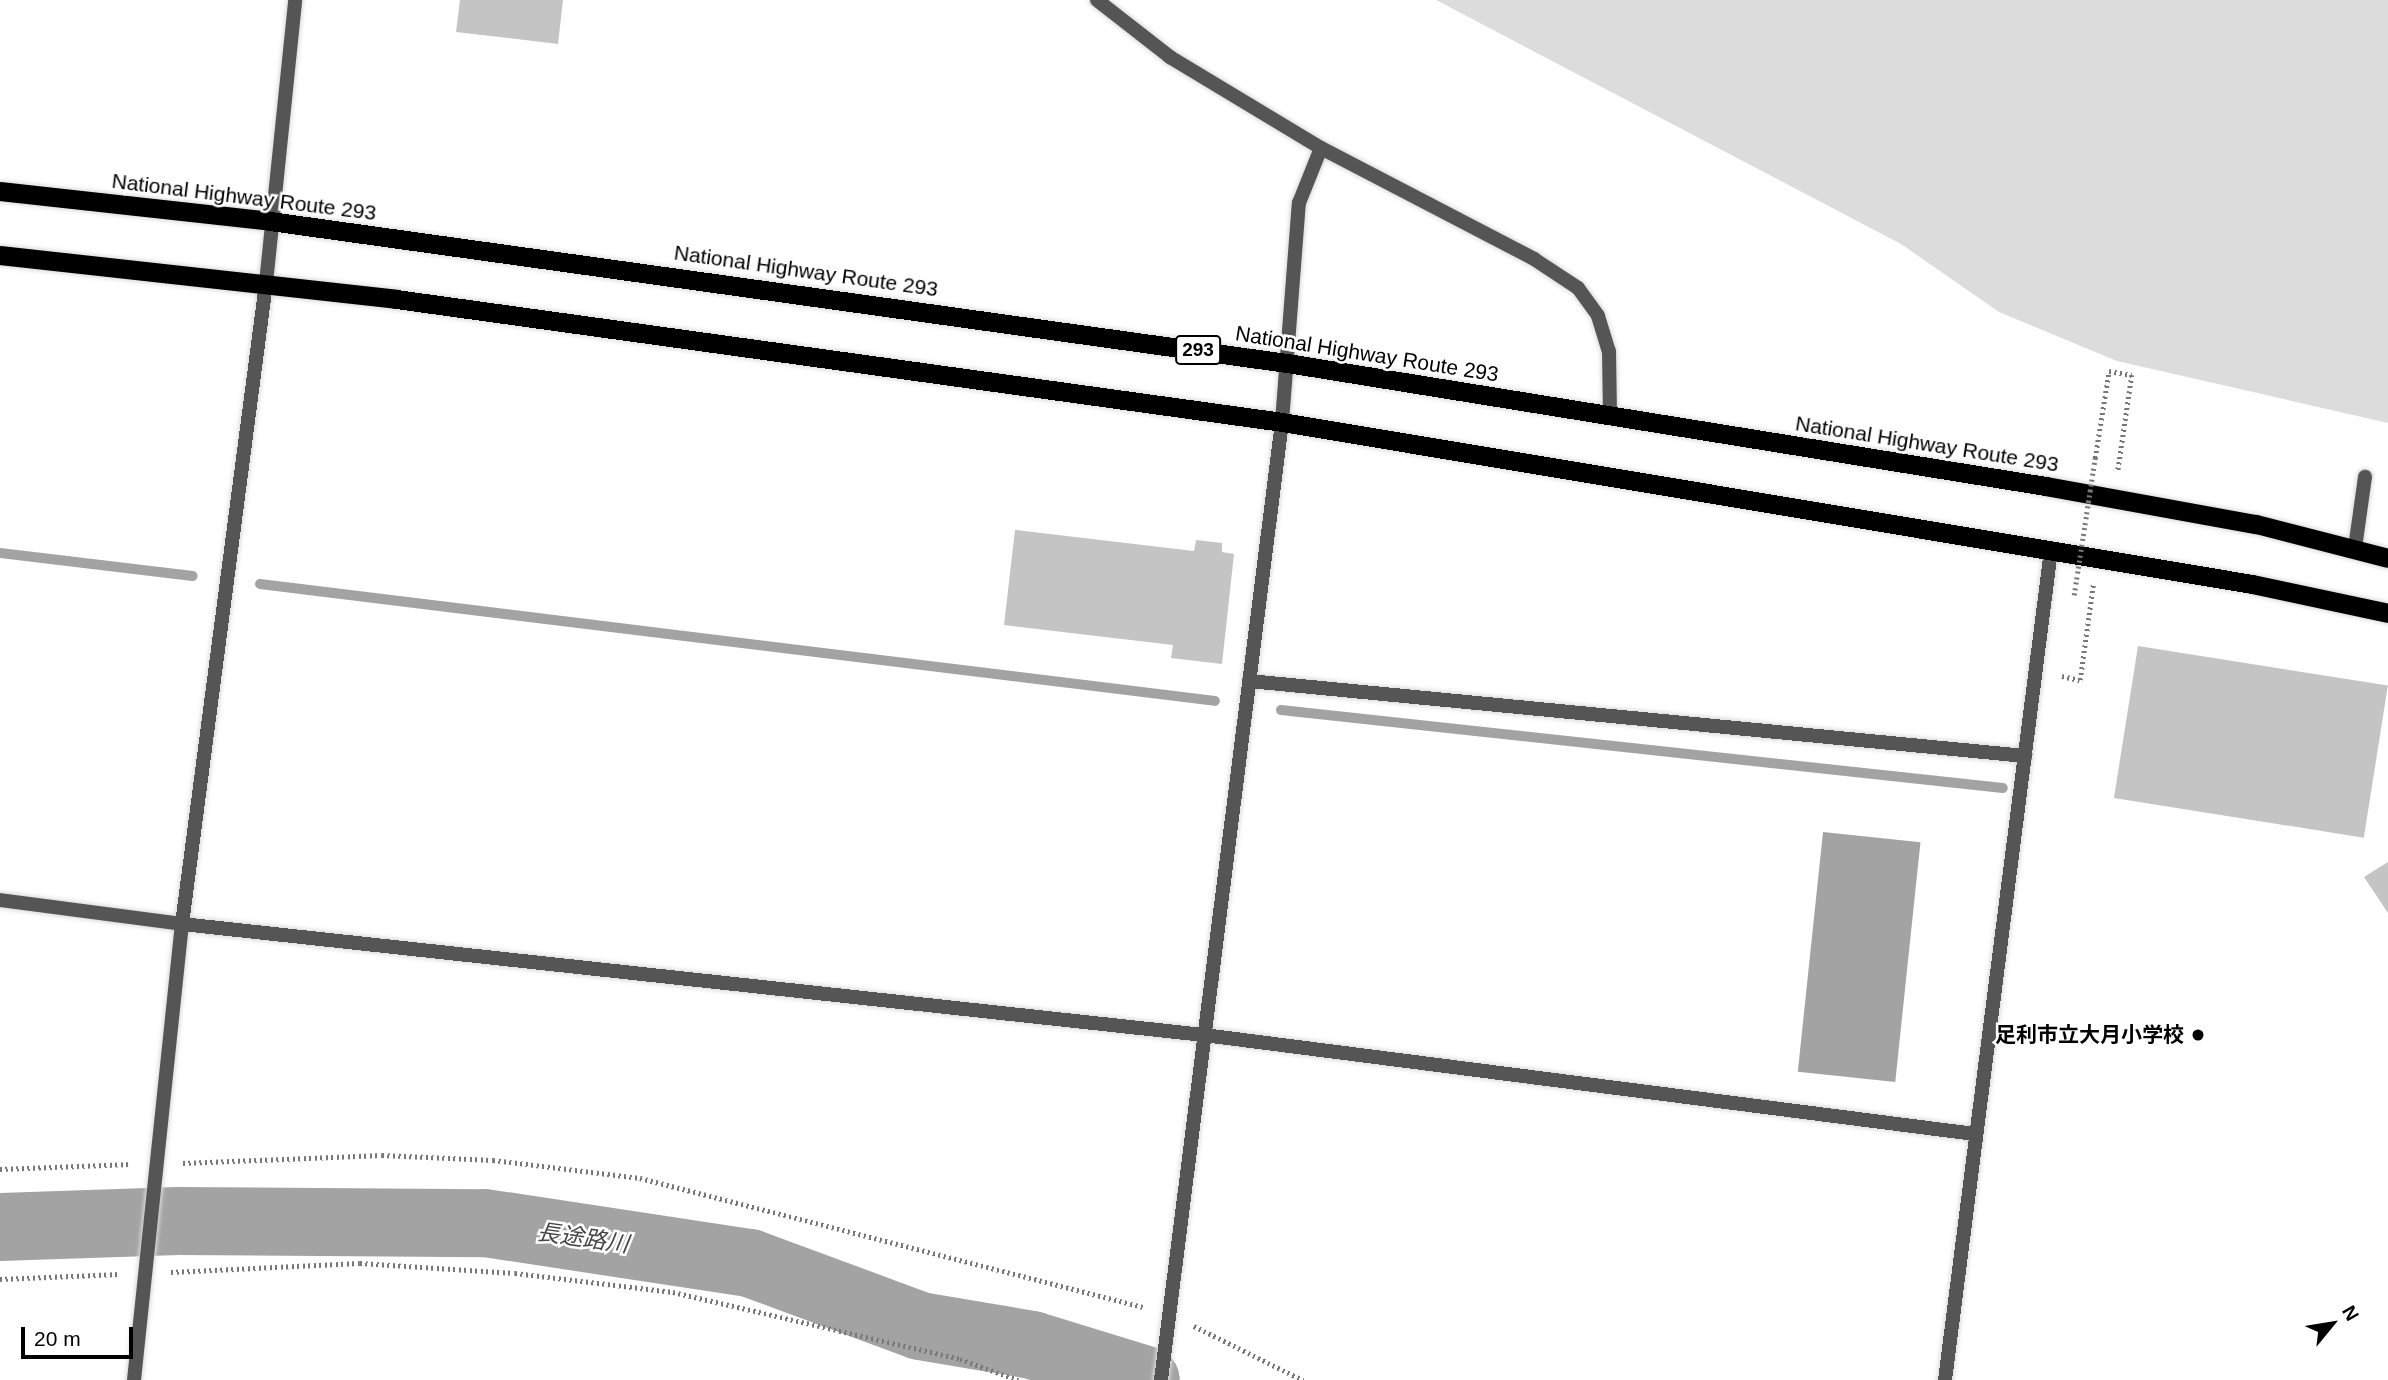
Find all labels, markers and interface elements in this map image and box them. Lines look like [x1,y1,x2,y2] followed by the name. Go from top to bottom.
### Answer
[110,168,378,226] street label: National Highway Route 293
[672,240,940,302] street label: National Highway Route 293
[1234,321,1500,387] street label: National Highway Route 293
[1174,334,1222,366] road number: 293
[1794,411,2060,477] street label: National Highway Route 293
[1995,1022,2184,1048] place label: 足利市立大月小学校
[2190,1027,2206,1043] marker: 足利市立大月小学校
[536,1218,630,1258] water label: 長途路川
[2297,1289,2367,1359] north arrow
[2338,1302,2363,1324] text: N
[24,1314,136,1358] scale bar
[34,1327,81,1350] text: 20 m

